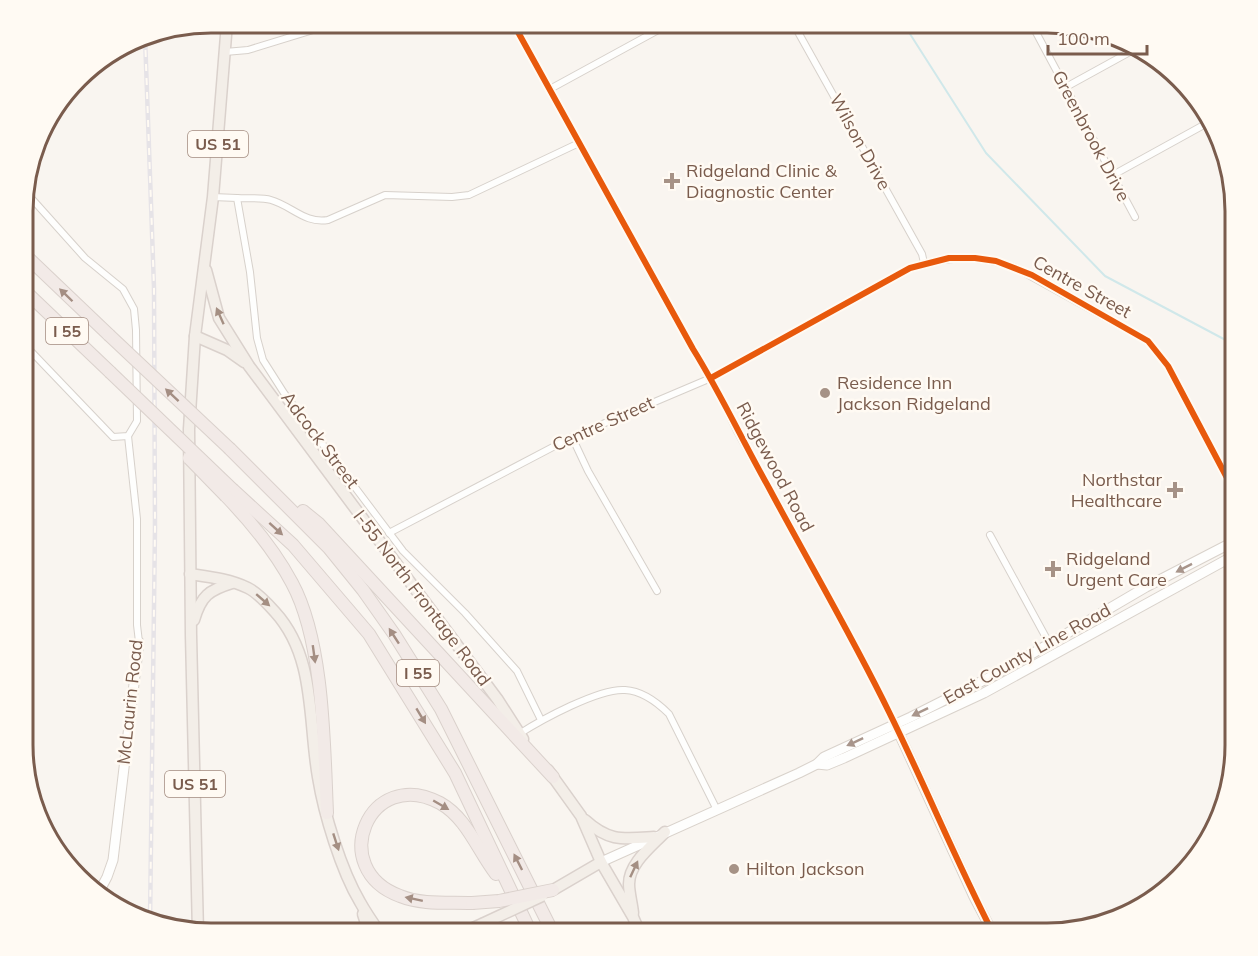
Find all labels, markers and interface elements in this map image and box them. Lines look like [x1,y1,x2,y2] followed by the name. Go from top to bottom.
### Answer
[1048,18,1147,56] scale bar
[1057,27,1110,50] text: 100 m
[1047,66,1136,205] street label: Greenbrook Drive
[825,90,896,194] street label: Wilson Drive
[188,131,248,157] road number: US 51
[686,159,838,203] place label: Ridgeland Clinic & Diagnostic Center
[663,172,681,190] marker: Ridgeland Clinic & Diagnostic Center
[1029,250,1135,323] street label: Centre Street
[60,288,74,302] one-way arrow
[215,307,224,325] one-way arrow
[46,318,88,344] road number: I 55
[837,371,991,415] place label: Residence Inn Jackson Ridgeland
[818,386,832,400] marker: Residence Inn Jackson Ridgeland
[276,387,364,493] street label: Adcock Street
[165,389,180,402] one-way arrow
[548,391,657,456] street label: Centre Street
[732,398,819,536] street label: Ridgewood Road
[1071,468,1162,512] place label: Northstar Healthcare
[1166,481,1184,499] marker: Northstar Healthcare
[349,505,496,690] street label: I-55 North Frontage Road
[268,522,283,535] one-way arrow
[1066,547,1167,591] place label: Ridgeland Urgent Care
[1044,560,1062,578] marker: Ridgeland Urgent Care
[1175,564,1192,573] one-way arrow
[255,594,271,607] one-way arrow
[939,598,1115,709] street label: East County Line Road
[389,628,400,644] one-way arrow
[112,638,148,766] street label: McLaurin Road
[310,645,319,664] one-way arrow
[397,660,439,686] road number: I 55
[912,707,929,717] one-way arrow
[415,708,426,724] one-way arrow
[846,738,864,748] one-way arrow
[165,771,225,797] road number: US 51
[433,800,450,810] one-way arrow
[331,833,341,851] one-way arrow
[513,853,523,871] one-way arrow
[746,857,865,880] place label: Hilton Jackson
[630,861,639,878] one-way arrow
[727,862,741,876] marker: Hilton Jackson
[405,894,423,904] one-way arrow

